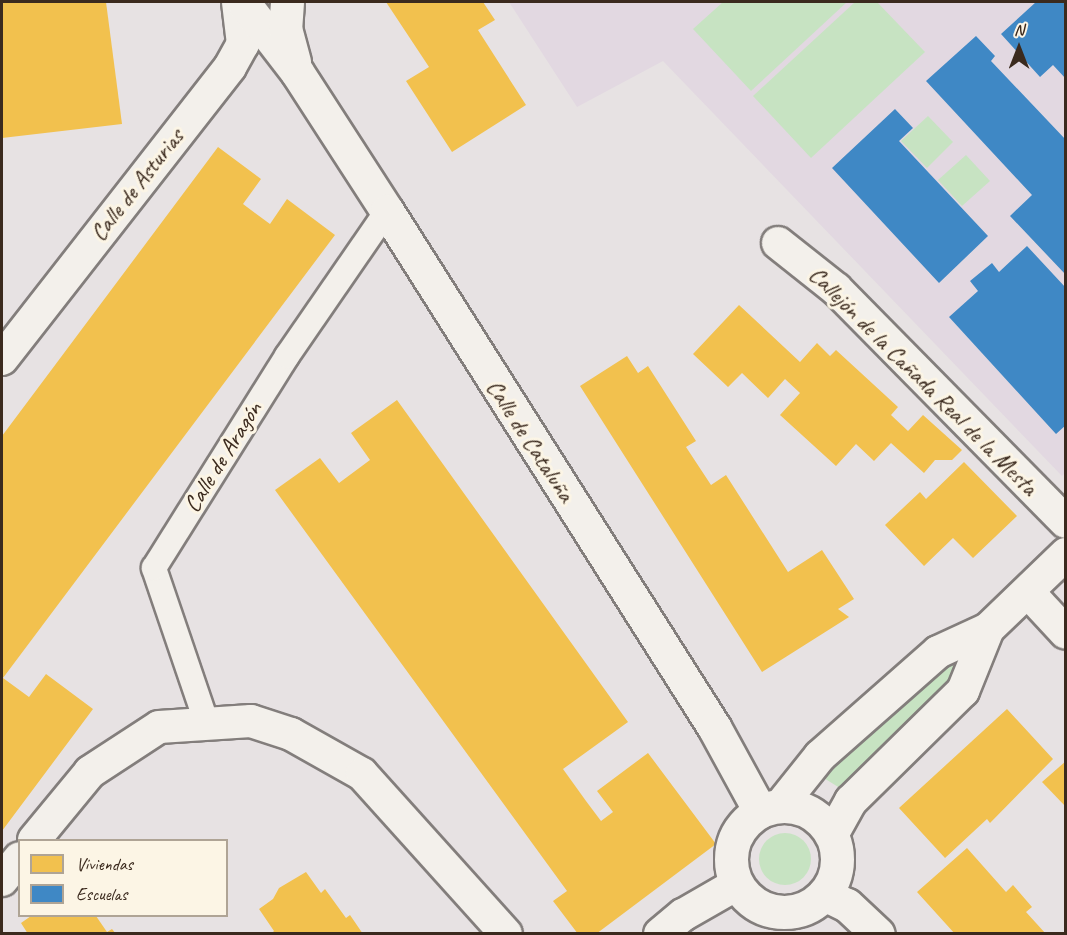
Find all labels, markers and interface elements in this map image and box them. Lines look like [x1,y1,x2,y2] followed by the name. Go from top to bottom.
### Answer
[989,18,1049,78] north arrow
[1014,20,1024,40] text: N
[84,123,190,247] street label: Calle de Asturias
[802,260,1044,502] street label: Callejón de la Cañada Real de la Mesta
[480,374,580,508] street label: Calle de Cataluña
[178,396,268,518] street label: Calle de Aragón
[18,839,228,917] legend
[76,853,133,875] text: Viviendas
[76,883,127,905] text: Escuelas

